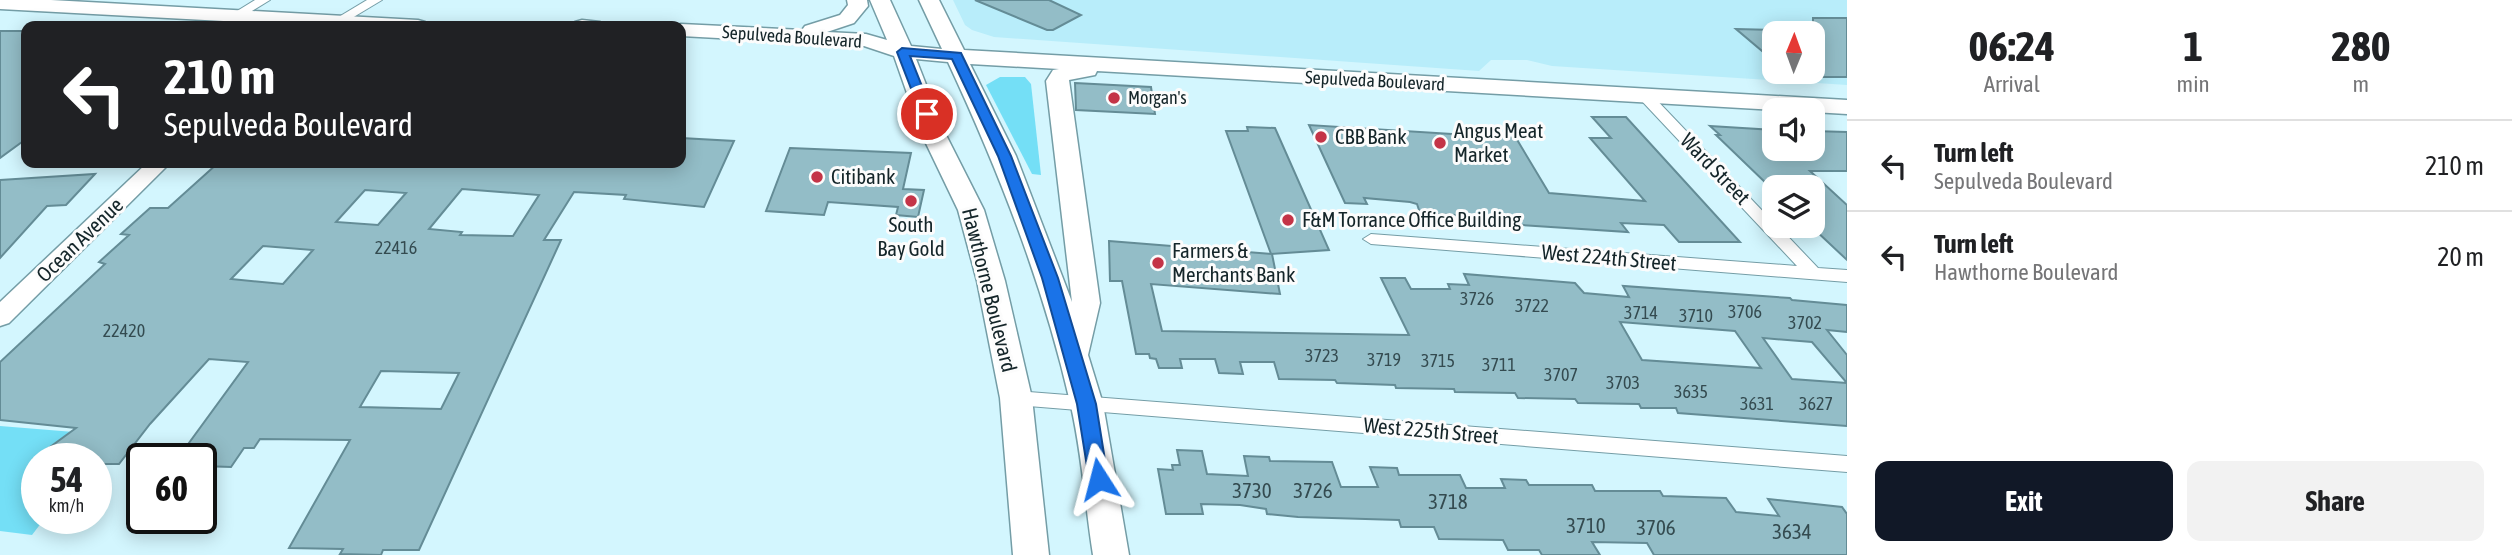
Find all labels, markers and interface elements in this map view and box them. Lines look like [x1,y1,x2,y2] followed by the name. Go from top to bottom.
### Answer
[721,21,863,52] street label: Sepulveda Boulevard
[1762,21,1825,84] north arrow
[1762,21,1825,238] map controls
[1969,22,2055,70] text: 06:24
[2183,22,2203,70] text: 1
[2331,22,2390,70] text: 280
[164,48,275,104] text: 210 m
[49,49,140,140] icon: left
[1305,66,1445,95] street label: Sepulveda Boulevard
[1984,71,2040,97] text: Arrival
[2177,71,2210,97] text: min
[2353,71,2369,97] text: m
[897,84,957,144] pin
[1128,87,1187,108] place label: Morgan's
[1106,90,1122,106] marker: Morgan's
[908,95,946,133] icon: arrive
[1762,98,1825,161] button: sound
[164,106,413,143] text: Sepulveda Boulevard
[1454,118,1543,166] place label: Angus Meat Market
[1335,124,1406,148] place label: CBB Bank
[1676,128,1755,209] street label: Ward Street
[1313,129,1329,145] marker: CBB Bank
[1432,135,1448,151] marker: Angus Meat Market
[1934,138,2014,168] text: Turn left
[1875,147,1913,185] icon: left
[2425,151,2484,181] text: 210 m
[831,164,895,188] place label: Citibank
[1934,168,2113,194] text: Sepulveda Boulevard
[809,169,825,185] marker: Citibank
[1762,175,1825,238] button: layers
[31,192,127,286] street label: Ocean Avenue
[903,193,919,209] marker: South Bay Gold
[958,205,1022,374] street label: Hawthorne Boulevard
[1302,207,1521,231] place label: F&M Torrance Office Building
[877,212,945,260] place label: South Bay Gold
[1280,212,1296,228] marker: F&M Torrance Office Building
[1934,229,2014,259] text: Turn left
[375,237,417,258] house number: 22416
[1172,238,1295,286] place label: Farmers & Merchants Bank
[1875,238,1913,276] icon: left
[1541,239,1678,275] street label: West 224th Street
[2437,242,2484,272] text: 20 m
[1150,255,1166,271] marker: Farmers & Merchants Bank
[1934,259,2118,285] text: Hawthorne Boulevard
[1460,288,1494,309] house number: 3726
[1515,295,1549,316] house number: 3722
[1728,301,1762,322] house number: 3706
[1624,302,1658,323] house number: 3714
[1679,305,1713,326] house number: 3710
[1788,312,1822,333] house number: 3702
[103,320,145,341] house number: 22420
[1305,345,1339,366] house number: 3723
[1367,349,1401,370] house number: 3719
[1421,350,1455,371] house number: 3715
[1482,354,1516,375] house number: 3711
[1544,364,1578,385] house number: 3707
[1606,372,1640,393] house number: 3703
[1674,381,1708,402] house number: 3635
[1740,393,1774,414] house number: 3631
[1799,393,1833,414] house number: 3627
[1363,412,1500,448] street label: West 225th Street
[1062,442,1136,516] position arrow
[126,443,217,534] speed limit sign: 60
[50,459,83,499] text: 54
[1875,461,2173,541] button: Exit
[2187,461,2484,541] button: Share
[1232,478,1272,502] house number: 3730
[1293,478,1333,502] house number: 3726
[1428,489,1468,513] house number: 3718
[49,495,84,516] text: km/h
[1566,513,1606,537] house number: 3710
[1636,515,1676,539] house number: 3706
[1772,519,1812,543] house number: 3634

